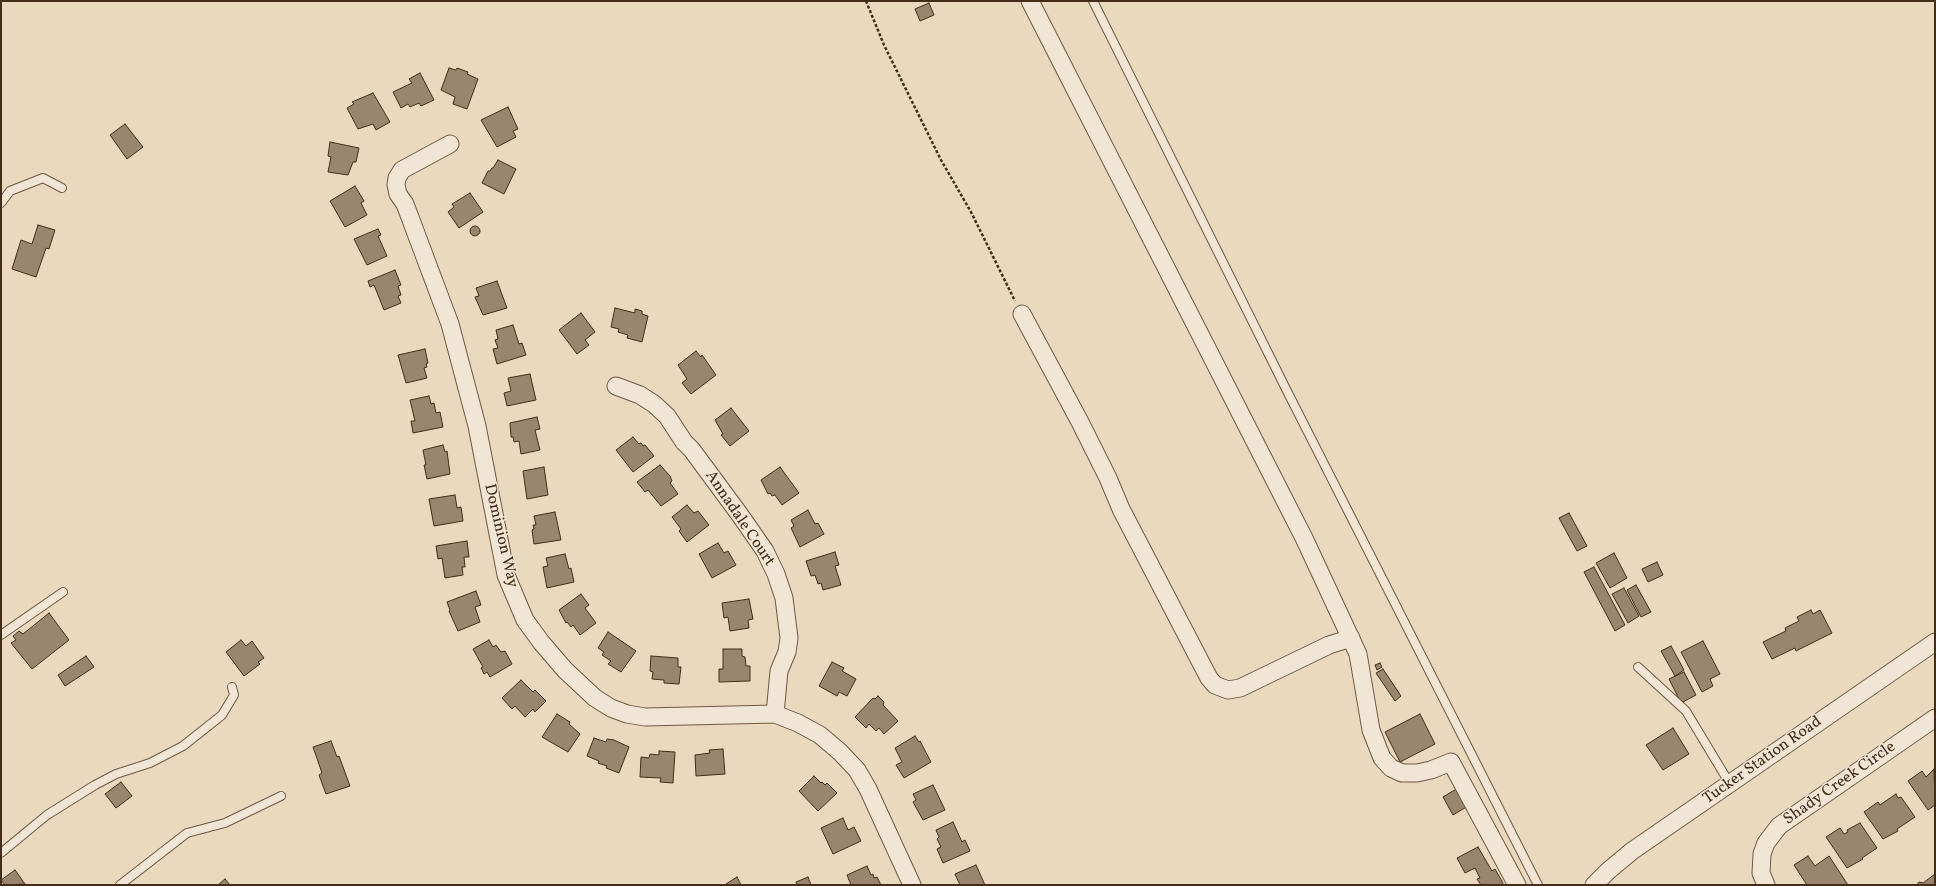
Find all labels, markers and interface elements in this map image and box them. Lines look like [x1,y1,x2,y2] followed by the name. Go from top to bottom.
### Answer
[700,468,778,570] street label: Annadale Court
[479,482,521,590] street label: Dominion Way
[1700,713,1826,809] street label: Tucker Station Road
[1780,738,1900,830] street label: Shady Creek Circle

